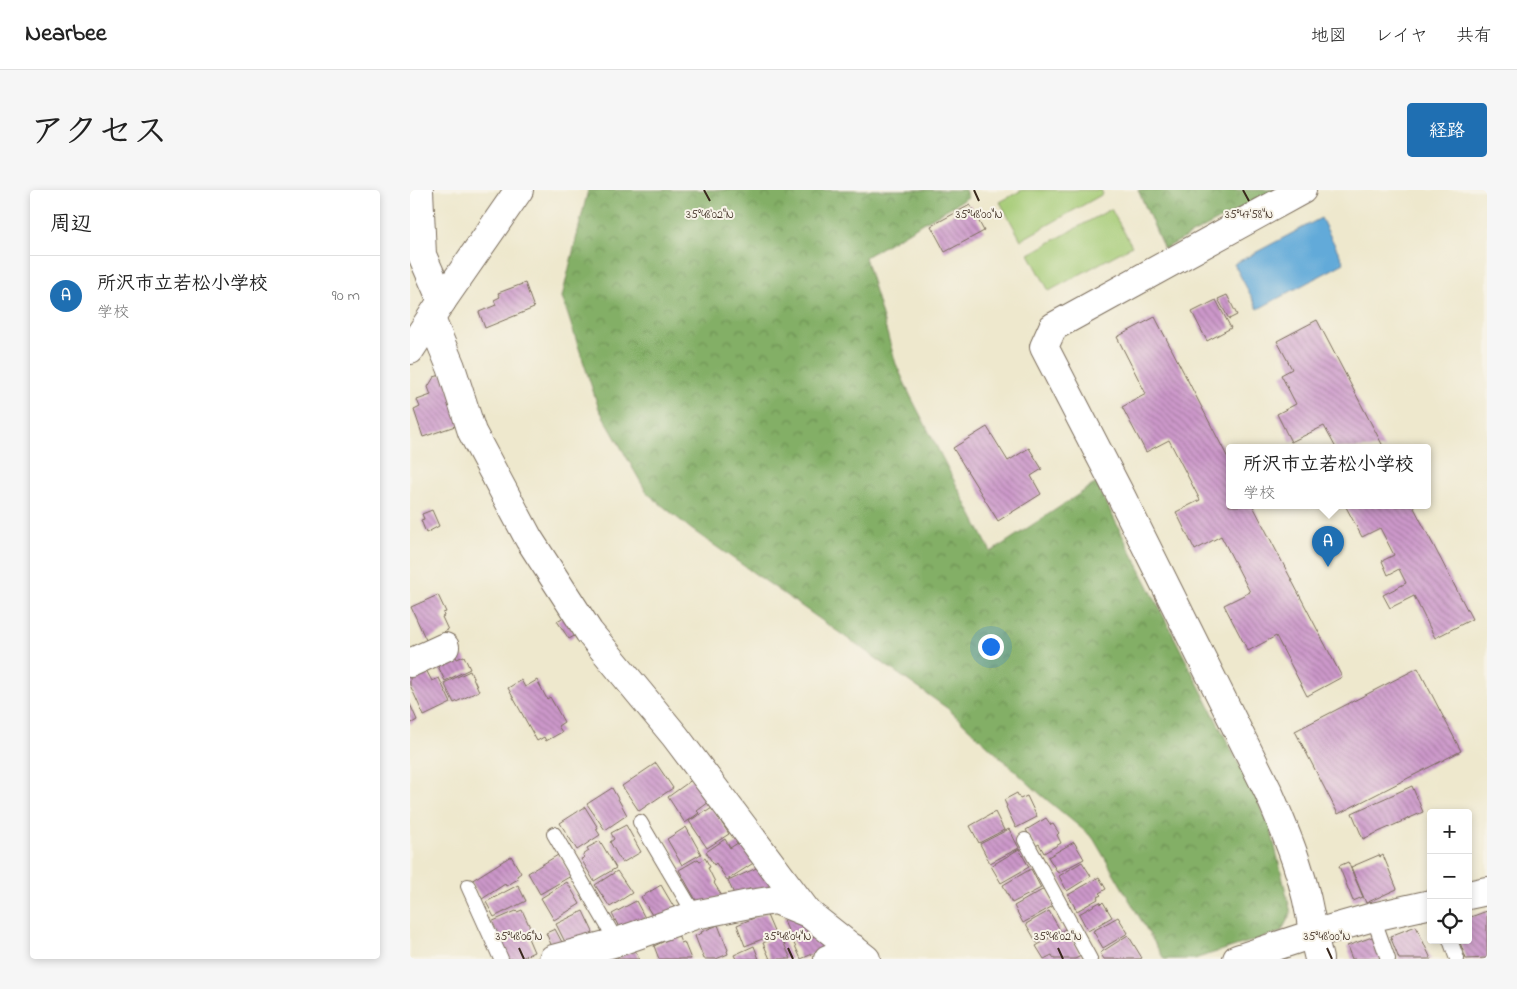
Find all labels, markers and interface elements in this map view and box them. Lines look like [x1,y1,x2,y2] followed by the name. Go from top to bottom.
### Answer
[25,17,107,52] text: Nearbee
[1311,24,1347,50] text: 地図
[1375,24,1428,50] text: レイヤ
[1456,24,1492,50] text: 共有
[1407,103,1487,157] button: 経路
[30,108,168,159] text: アクセス
[686,206,734,224] text: 35°48'02"N
[955,206,1003,224] text: 35°48'00"N
[1225,206,1273,224] text: 35°47'58"N
[50,210,92,240] text: 周辺
[97,271,268,298] text: 所沢市立若松小学校
[61,284,71,308] text: A
[332,284,360,308] text: 90 m
[97,301,129,325] text: 学校
[1226,444,1431,509] popup
[1243,452,1414,479] text: 所沢市立若松小学校
[1243,482,1275,506] text: 学校
[1312,526,1344,567] pin: A
[978,634,1004,660] your location
[1427,809,1472,944] map controls
[1427,809,1472,854] button: +
[1427,854,1472,899] button: −
[1427,899,1472,944] button: locate
[495,928,543,946] text: 35°48'06"N
[765,928,811,946] text: 35°48'04"N
[1034,928,1082,946] text: 35°48'02"N
[1303,928,1351,946] text: 35°48'00"N

